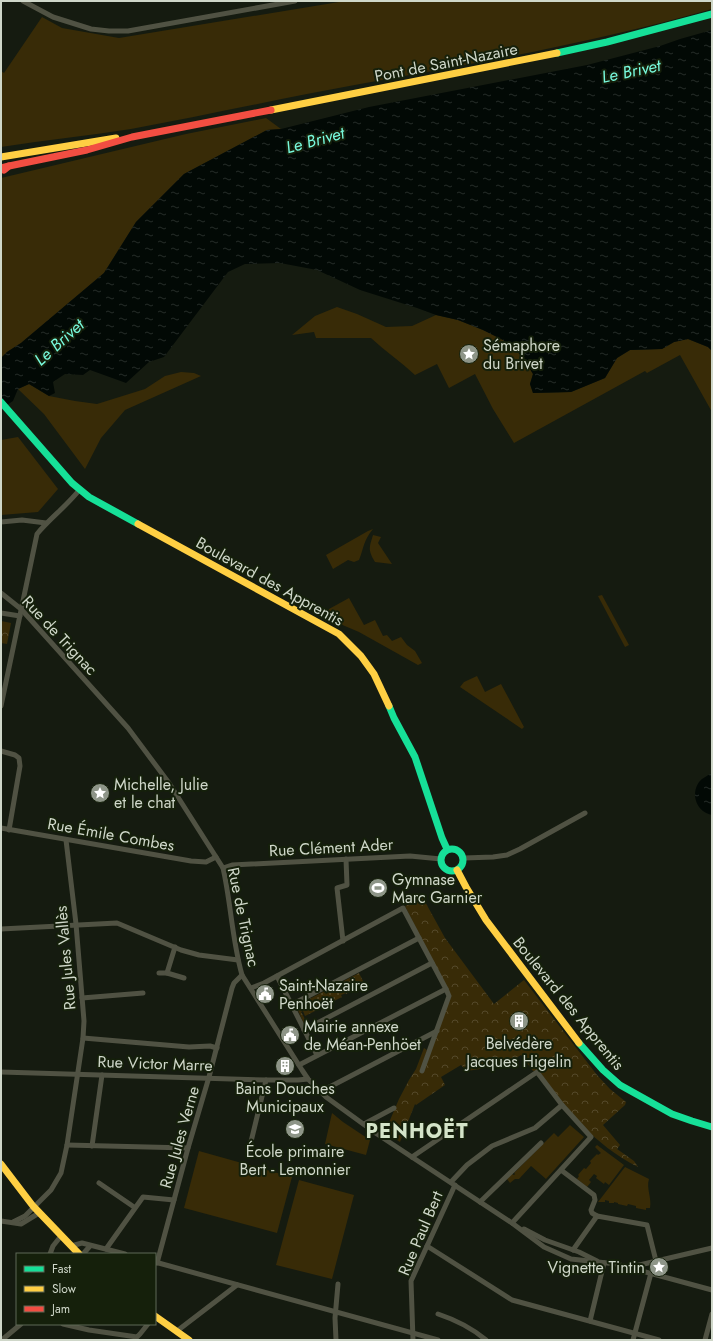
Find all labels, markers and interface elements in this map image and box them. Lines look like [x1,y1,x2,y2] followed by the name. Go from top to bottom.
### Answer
[373,37,520,88] street label: Pont de Saint-Nazaire
[599,53,664,89] water label: Le Brivet
[283,120,348,159] water label: Le Brivet
[29,312,90,371] water label: Le Brivet
[483,334,560,375] place label: Sémaphore du Brivet
[458,343,480,365] place icon: Sémaphore du Brivet
[192,531,348,632] street label: Boulevard des Apprentis
[17,590,103,680] street label: Rue de Trignac
[114,773,208,814] place label: Michelle, Julie et le chat
[89,782,111,804] place icon: Michelle, Julie et le chat
[46,812,176,857] street label: Rue Émile Combes
[268,833,394,862] street label: Rue Clément Ader
[222,865,265,969] street label: Rue de Trignac
[392,868,483,909] place label: Gymnase Marc Garnier
[367,877,389,899] sports icon: Gymnase Marc Garnier
[49,905,82,1011] street label: Rue Jules Vallès
[508,932,630,1075] street label: Boulevard des Apprentis
[279,974,368,1015] place label: Saint-Nazaire Penhoët
[254,983,276,1005] public building icon: Saint-Nazaire Penhoët
[508,1010,530,1032] building icon: Belvédère Jacques Higelin
[304,1015,421,1056] place label: Mairie annexe de Méan-Penhöet
[279,1024,301,1046] public building icon: Mairie annexe de Méan-Penhöet
[464,1032,572,1073] place label: Belvédère Jacques Higelin
[97,1050,213,1077] street label: Rue Victor Marre
[274,1055,296,1077] building icon: Bains Douches Municipaux
[235,1077,335,1118] place label: Bains Douches Municipaux
[154,1083,205,1191] street label: Rue Jules Verne
[366,1117,468,1146] district label: PENHOËT
[284,1118,306,1140] school or university icon: École primaire Bert - Lemonnier
[240,1140,351,1181] place label: École primaire Bert - Lemonnier
[392,1187,449,1279] street label: Rue Paul Bert
[16,1253,156,1325] legend
[547,1256,645,1279] place label: Vignette Tintin
[648,1256,670,1278] place icon: Vignette Tintin
[52,1260,71,1278] text: Fast
[52,1280,77,1298] text: Slow
[50,1300,70,1318] text: Jam

